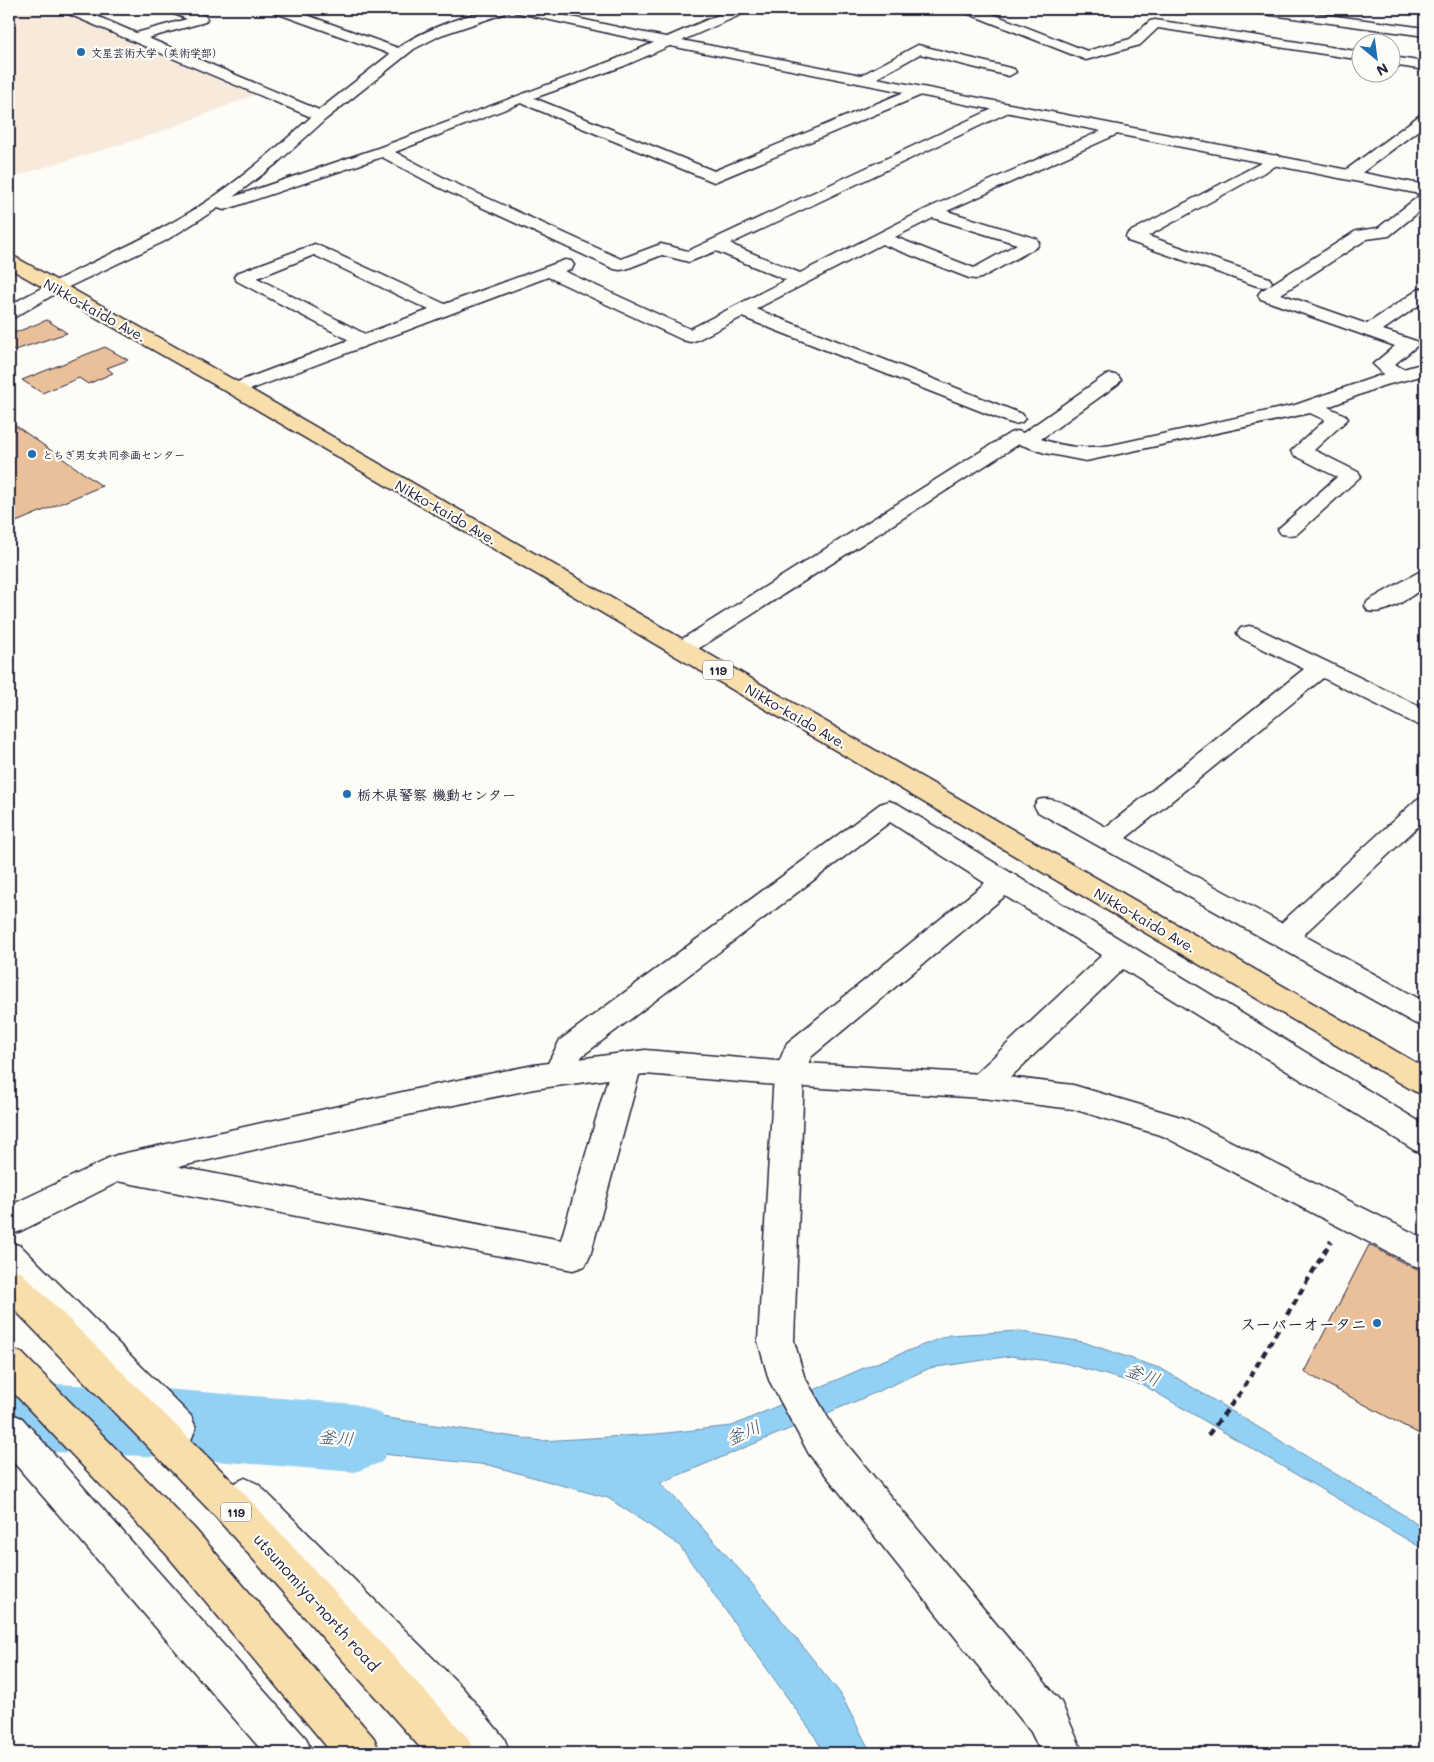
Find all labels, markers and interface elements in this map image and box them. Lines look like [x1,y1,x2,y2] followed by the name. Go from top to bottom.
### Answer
[1352,32,1402,82] north arrow
[91,45,223,60] place label: 文星芸術大学（美術学部）
[75,46,87,58] marker: 文星芸術大学（美術学部）
[1373,59,1392,81] text: N
[40,274,150,346] street label: Nikko-kaido Ave.
[42,447,185,462] place label: とちぎ男女共同参画センター
[26,448,38,460] marker: とちぎ男女共同参画センター
[392,475,500,549] street label: Nikko-kaido Ave.
[703,660,733,680] road number: 119
[742,679,850,753] street label: Nikko-kaido Ave.
[357,785,516,804] place label: 栃木県警察 機動センター
[341,788,353,800] marker: 栃木県警察 機動センター
[1091,883,1199,957] street label: Nikko-kaido Ave.
[1240,1313,1367,1334] place label: スーパーオータニ
[1371,1317,1383,1329] marker: スーパーオータニ
[1122,1357,1164,1391] water label: 釜川
[722,1414,764,1450] water label: 釜川
[317,1423,355,1451] water label: 釜川
[221,1502,251,1521] road number: 119
[249,1529,385,1675] street label: utsunomiya-north road

